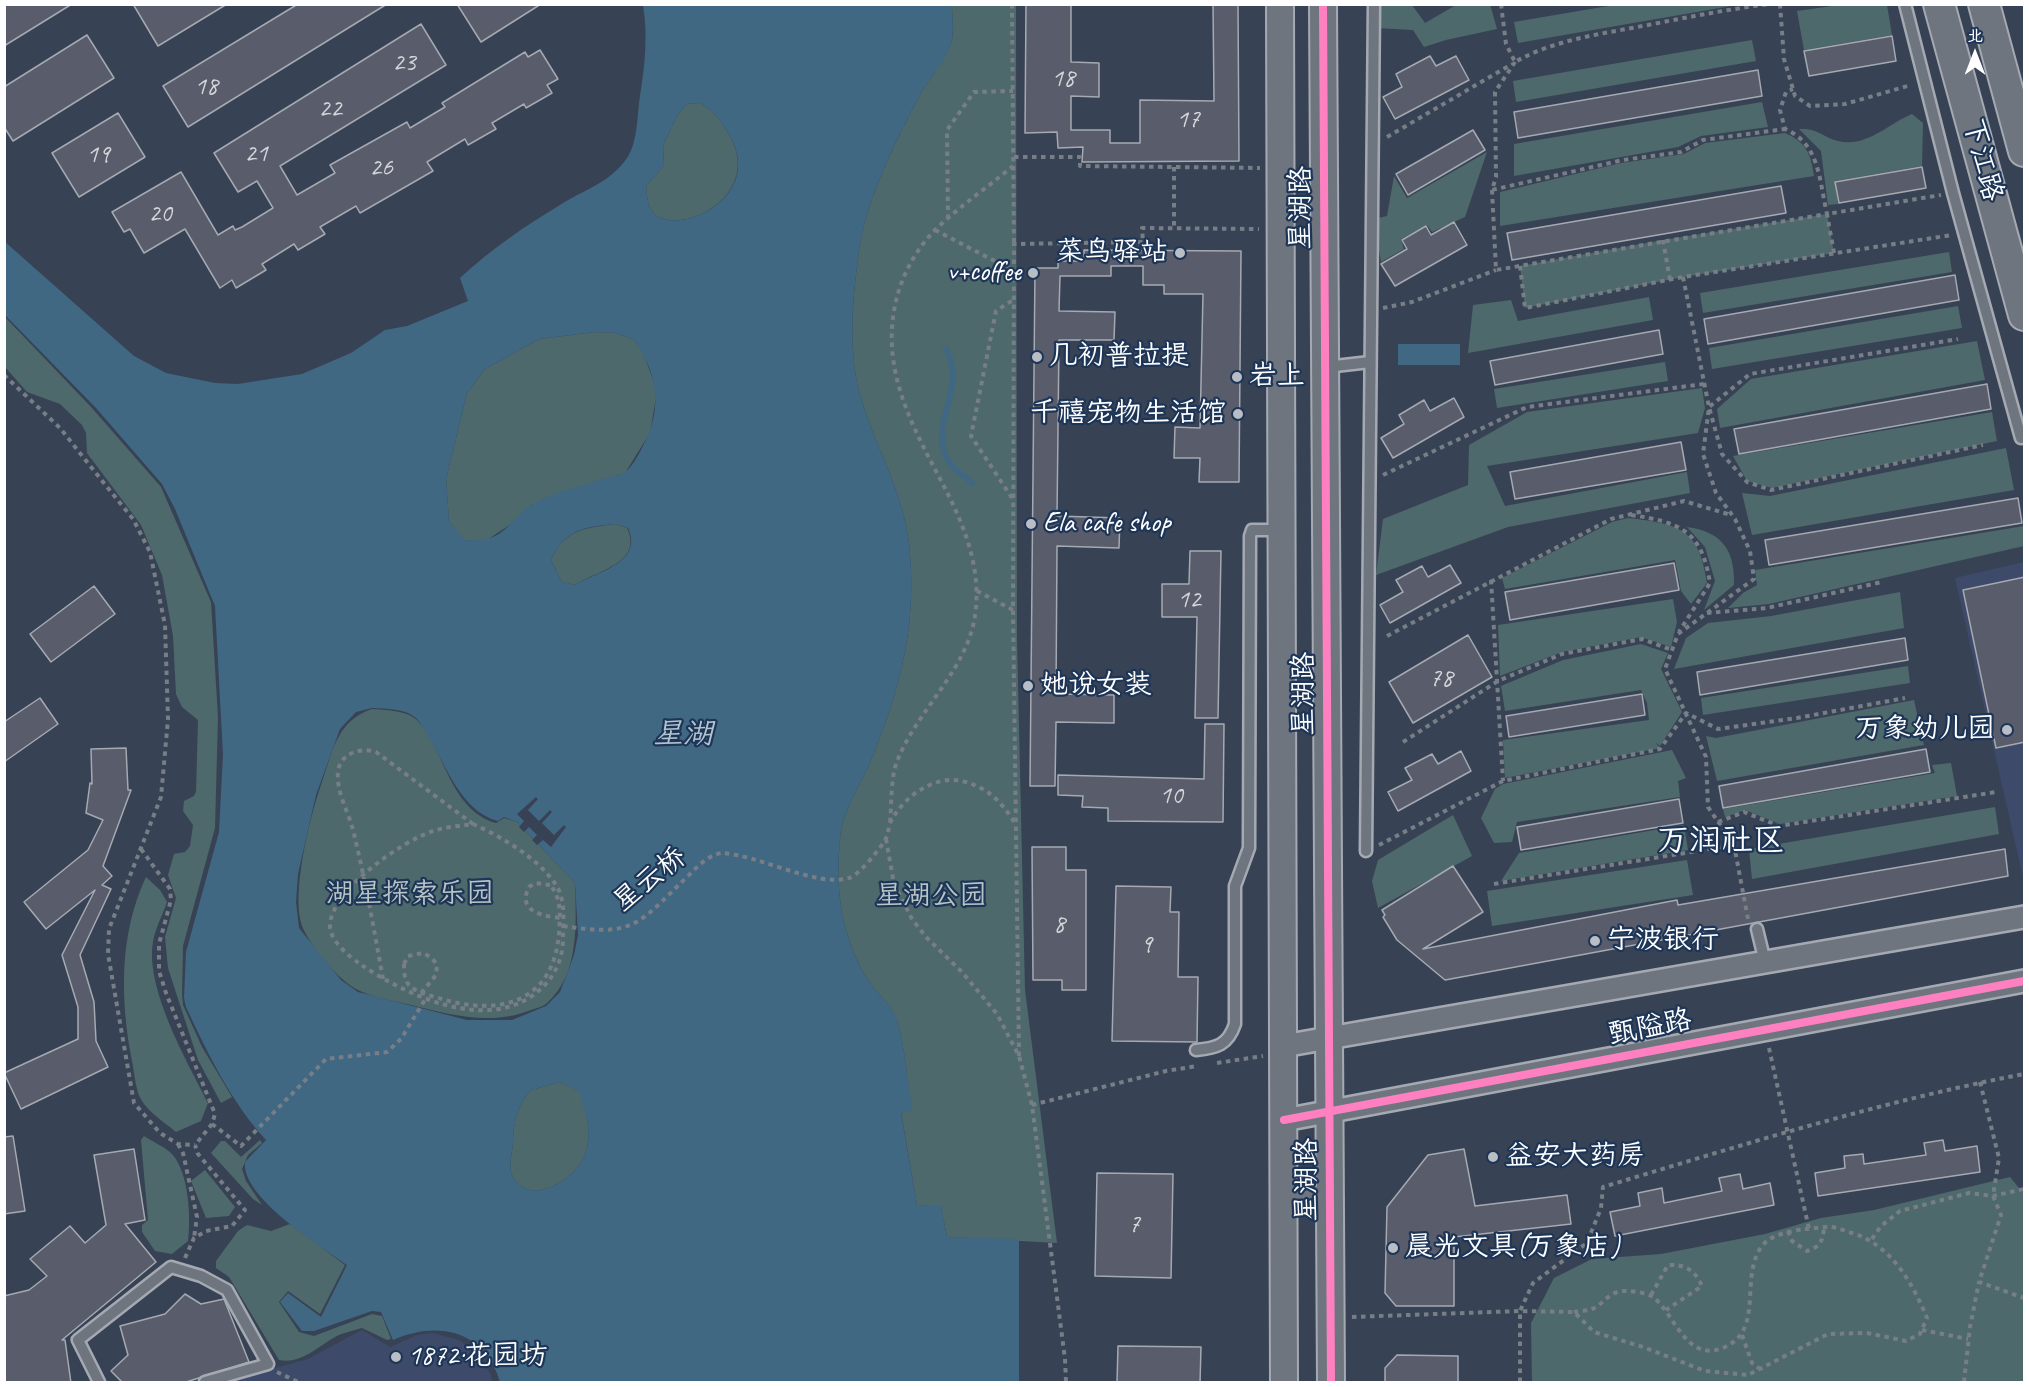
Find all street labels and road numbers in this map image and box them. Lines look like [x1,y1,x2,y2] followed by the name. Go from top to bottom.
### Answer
[1955,115,2009,205] street label: 下江路
[1285,166,1319,250] street label: 星湖路
[1288,652,1322,736] street label: 星湖路
[607,841,693,919] street label: 星云桥
[1606,1003,1694,1053] street label: 甄隘路
[1291,1138,1325,1222] street label: 星湖路

